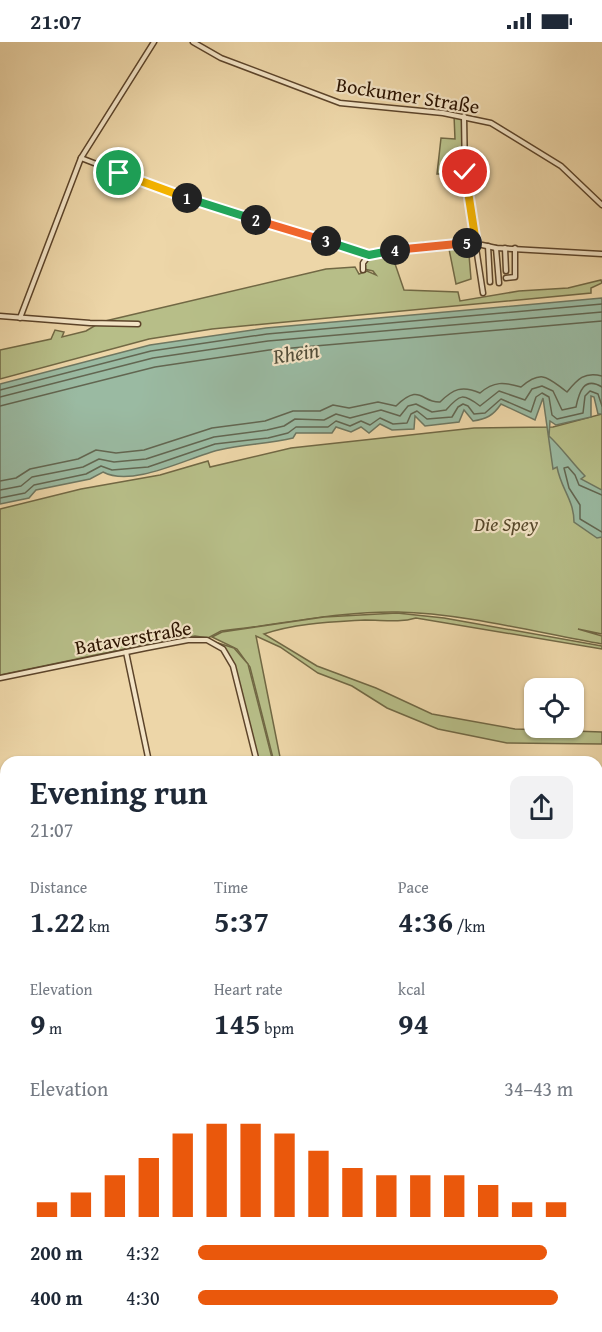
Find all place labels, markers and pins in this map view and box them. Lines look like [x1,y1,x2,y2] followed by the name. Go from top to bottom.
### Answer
[439,146,490,197] pin
[93,147,144,198] pin
[172,183,202,213] pin: 1
[241,205,271,235] pin: 2
[311,226,341,256] pin: 3
[452,228,482,258] pin: 5
[380,235,410,265] pin: 4

